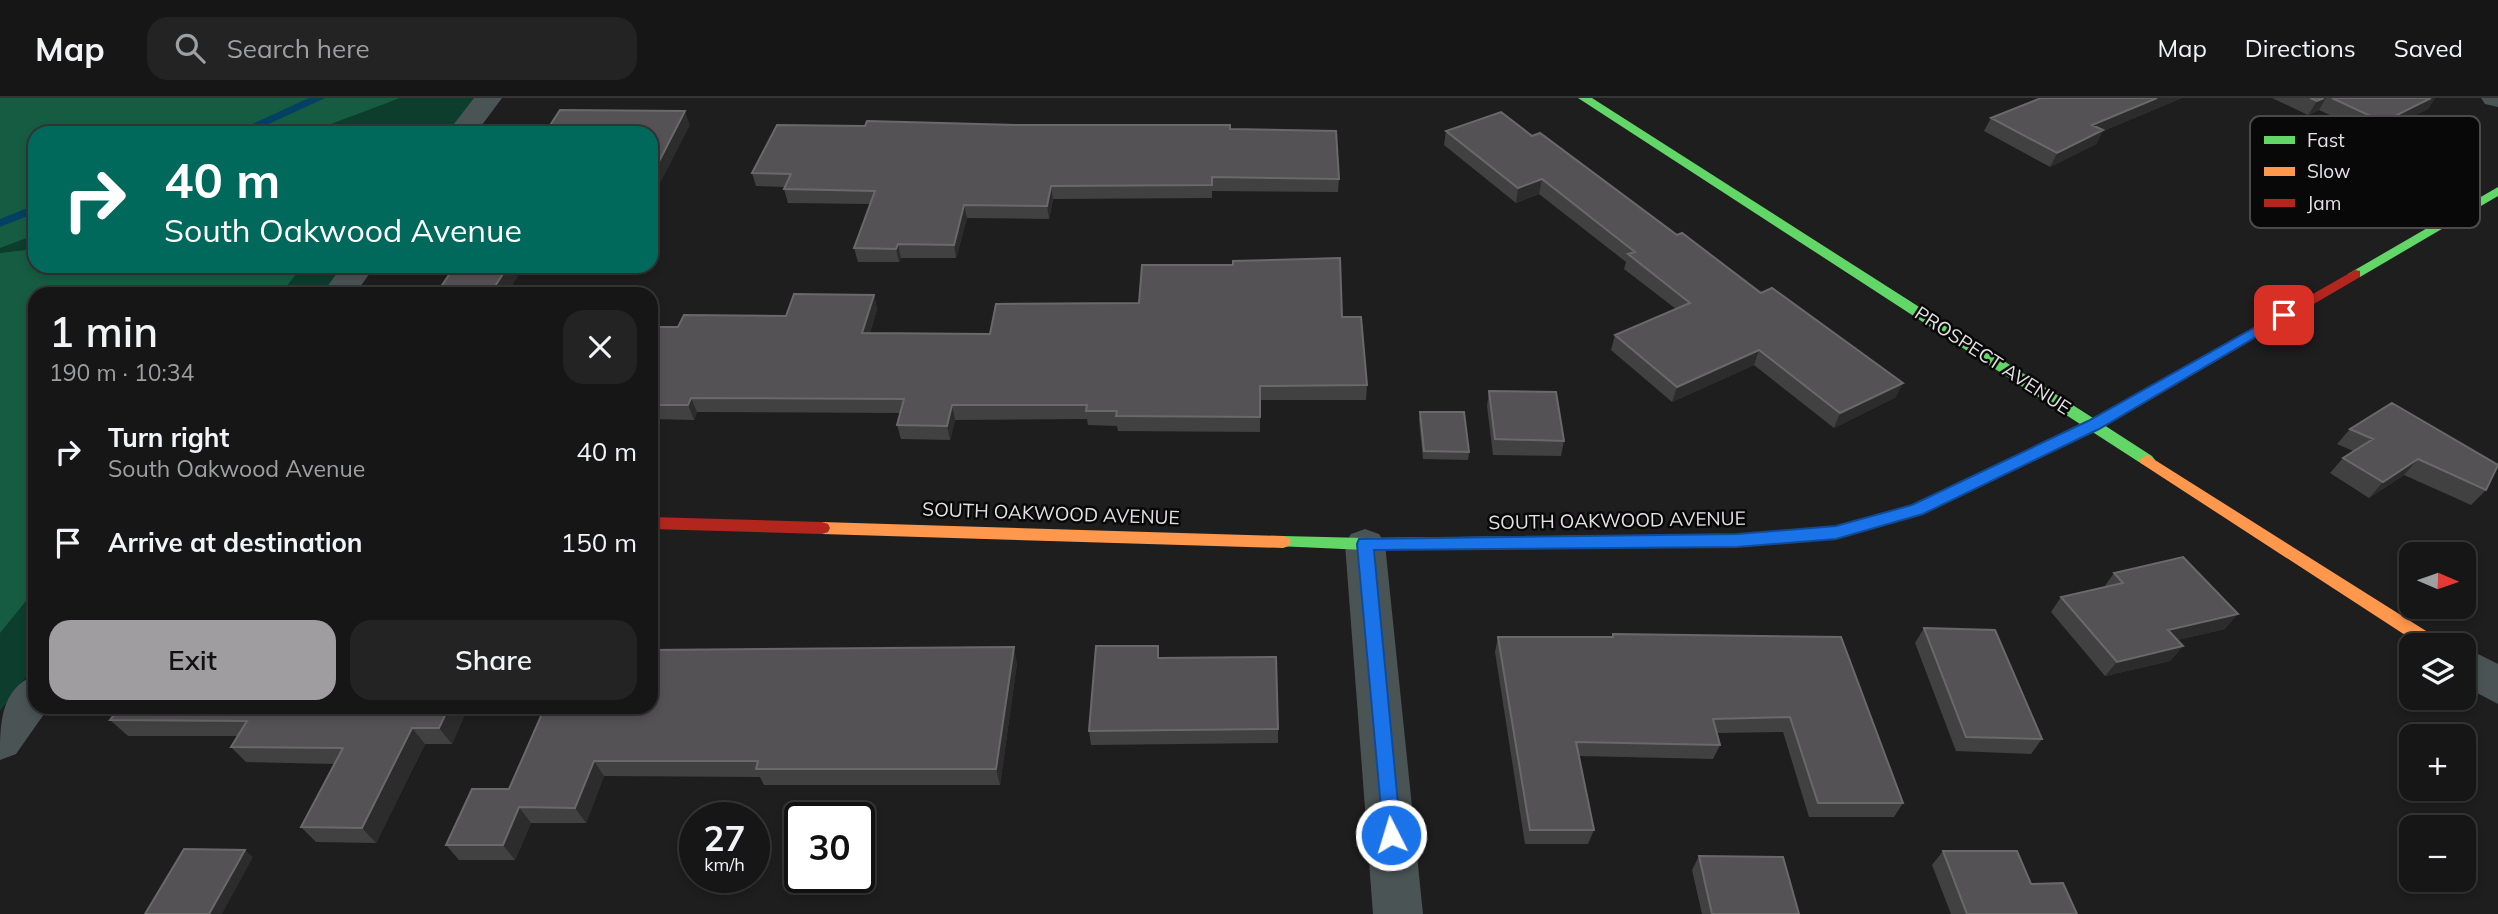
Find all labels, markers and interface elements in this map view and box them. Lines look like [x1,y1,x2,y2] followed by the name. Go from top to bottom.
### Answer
[147,17,637,80] search box
[35,28,105,69] text: Map
[171,29,209,67] icon: search
[227,32,370,65] text: Search here
[2157,33,2207,63] text: Map
[2245,33,2356,63] text: Directions
[2394,33,2463,63] text: Saved
[2250,116,2480,228] legend
[2307,128,2345,152] text: Fast
[164,149,280,210] text: 40 m
[49,154,140,245] icon: right
[2307,159,2351,183] text: Slow
[2307,191,2341,215] text: Jam
[164,210,522,250] text: South Oakwood Avenue
[2254,285,2314,345] pin
[2265,296,2303,334] icon: arrive
[1910,301,2076,419] street label: PROSPECT AVENUE
[49,305,158,358] text: 1 min
[563,310,637,384] button: close
[49,358,194,387] text: 190 m · 10:34
[108,421,229,454] text: Turn right
[49,433,87,471] icon: right
[576,435,637,468] text: 40 m
[108,454,365,483] text: South Oakwood Avenue
[922,497,1180,529] street label: SOUTH OAKWOOD AVENUE
[1488,506,1746,534] street label: SOUTH OAKWOOD AVENUE
[49,524,87,562] icon: arrive
[108,526,363,559] text: Arrive at destination
[561,526,637,559] text: 150 m
[2399,542,2476,620] north arrow
[2399,542,2476,892] map controls
[49,620,336,700] button: Exit
[350,620,637,700] button: Share
[2399,633,2476,710] button: layers
[2399,724,2476,801] button: +
[1354,798,1428,872] position arrow
[784,802,875,893] speed limit sign: 30
[2399,815,2476,892] button: −
[703,816,746,860] text: 27
[704,853,745,876] text: km/h

